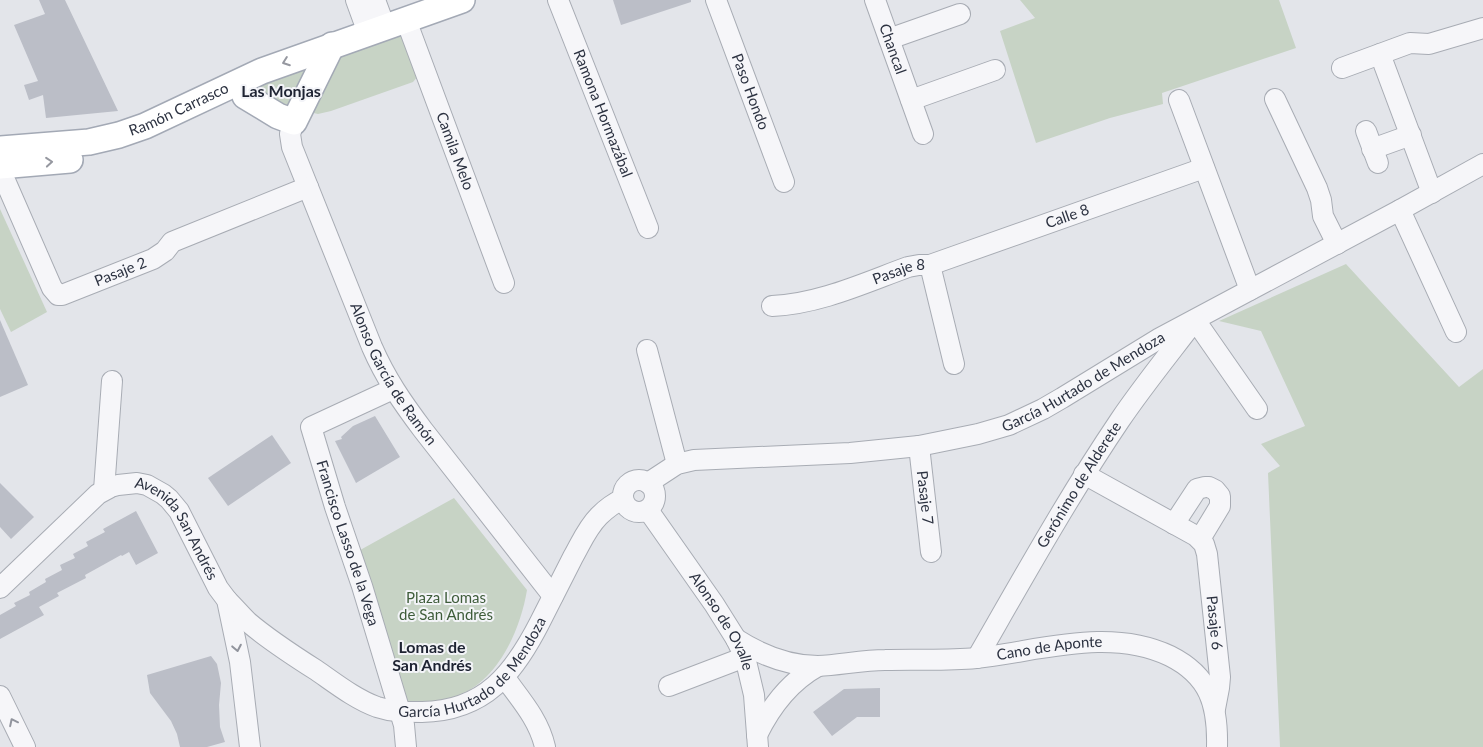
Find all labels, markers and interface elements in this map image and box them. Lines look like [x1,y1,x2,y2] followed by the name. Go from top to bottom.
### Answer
[876,21,911,76] street label: Chancal
[570,47,637,180] street label: Ramona Hormazábal
[729,51,774,132] street label: Paso Hondo
[282,56,291,66] one-way arrow
[126,78,231,139] street label: Ramón Carrasco
[241,81,321,100] district label: Las Monjas
[433,109,479,192] street label: Camila Melo
[45,157,53,168] one-way arrow
[1043,199,1091,231] street label: Calle 8
[92,253,149,289] street label: Pasaje 2
[870,255,925,288] street label: Pasaje 8
[347,300,441,448] street label: Alonso García de Ramón
[1000,327,1168,435] street label: García Hurtado de Mendoza
[1032,418,1124,551] street label: Gerónimo de Alderete
[313,458,383,628] street label: Francisco Lasso de la Vega
[914,470,938,526] street label: Pasaje 7
[133,473,222,583] street label: Avenida San Andrés
[686,568,758,672] street label: Alonso de Ovalle
[399,588,493,623] park label: Plaza Lomas de San Andrés
[1203,595,1227,651] street label: Pasaje 6
[398,614,549,720] street label: García Hurtado de Mendoza
[995,632,1102,663] street label: Cano de Aponte
[392,637,472,674] district label: Lomas de San Andrés
[232,643,242,652] one-way arrow
[8,718,19,727] one-way arrow

